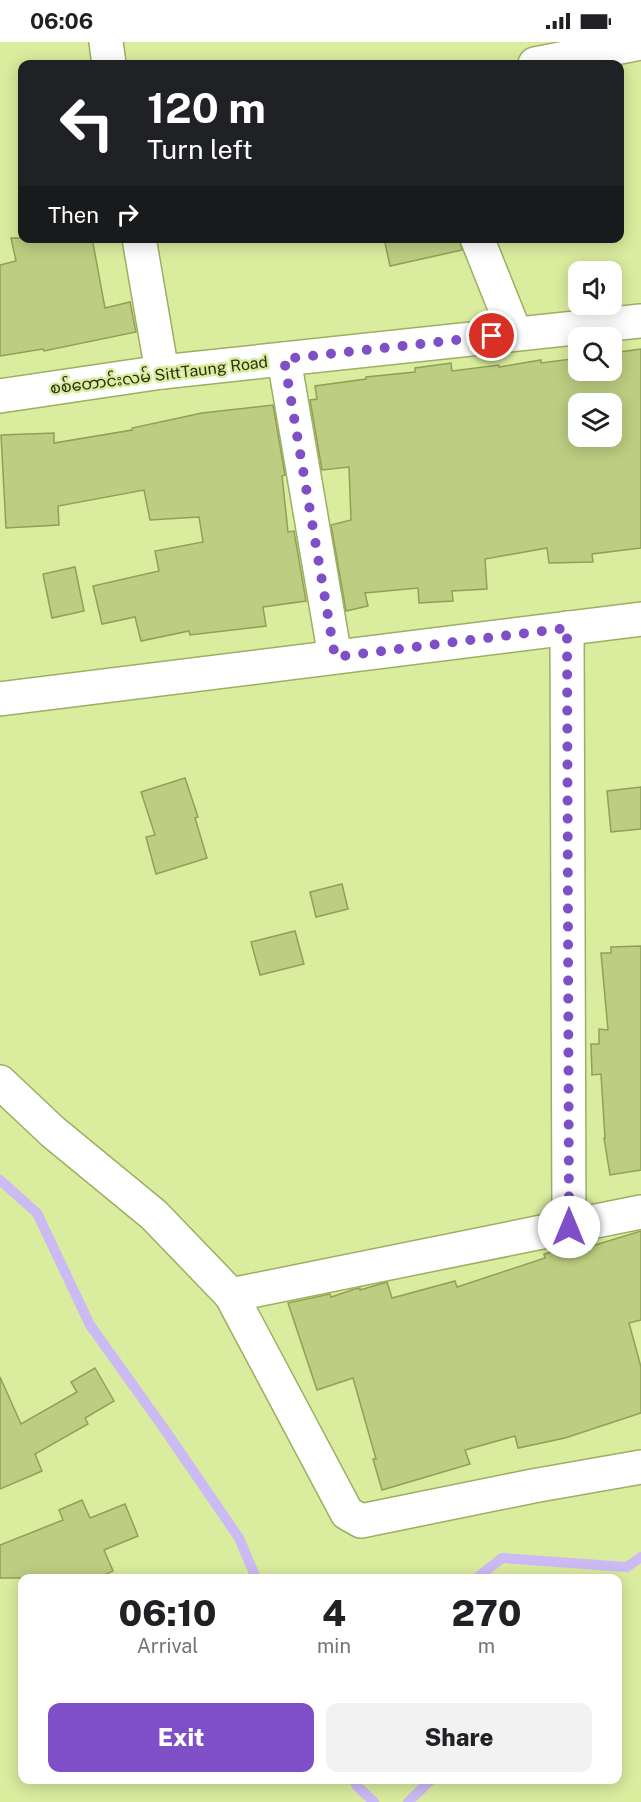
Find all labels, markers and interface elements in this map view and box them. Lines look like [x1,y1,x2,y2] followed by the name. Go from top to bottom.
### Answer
[30,8,93,34] text: 06:06
[147,83,266,132] text: 120 m
[48,84,126,162] icon: left
[147,133,253,165] text: Turn left
[111,198,144,231] icon: right
[48,202,99,228] text: Then
[568,261,622,447] map controls
[568,261,622,315] button: sound
[466,310,517,361] pin
[475,319,508,352] icon: arrive
[568,327,622,381] button: search
[49,350,269,398] street label: စစ်တောင်းလမ် SittTaung Road
[568,393,622,447] button: layers
[537,1195,601,1259] position arrow
[119,1592,217,1634] text: 06:10
[322,1592,346,1634] text: 4
[451,1592,521,1634] text: 270
[137,1634,198,1658] text: Arrival
[317,1634,351,1658] text: min
[478,1634,495,1658] text: m
[48,1703,314,1772] button: Exit
[326,1703,592,1772] button: Share

